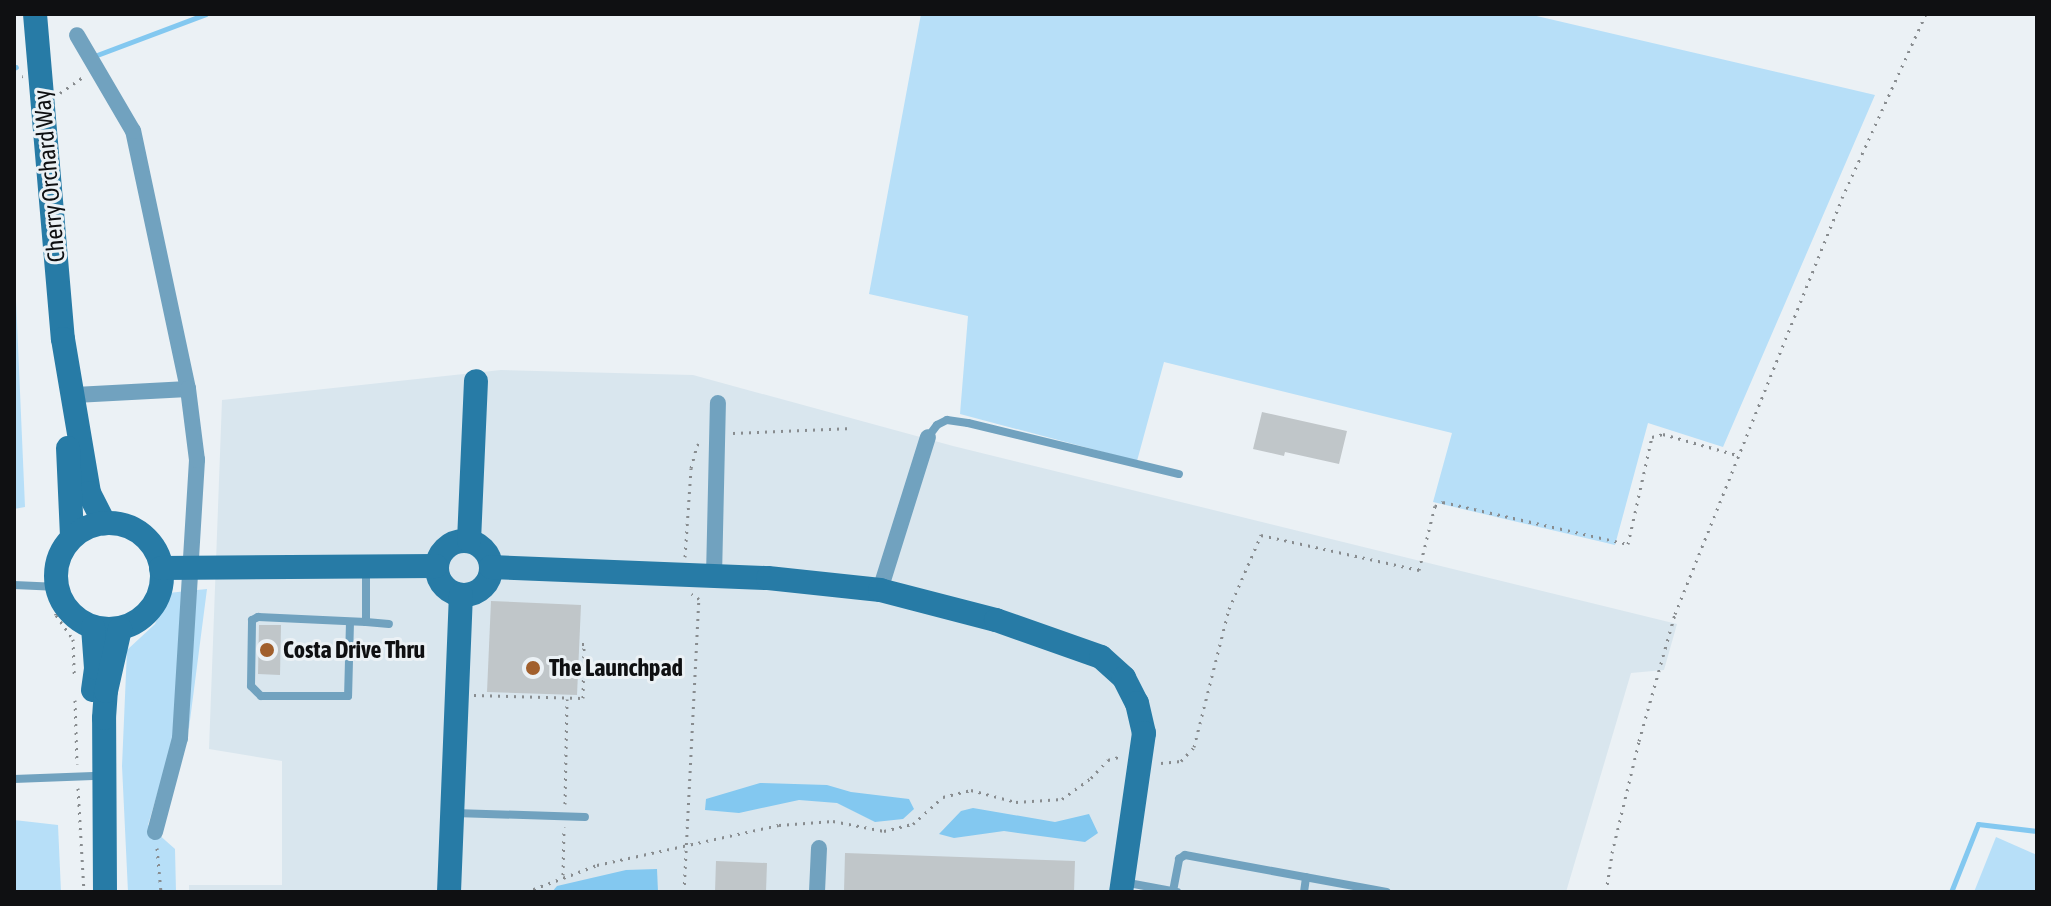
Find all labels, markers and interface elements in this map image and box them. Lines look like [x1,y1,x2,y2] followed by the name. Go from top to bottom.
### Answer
[27,89,71,263] street label: Cherry Orchard Way
[283,636,425,664] place label: Costa Drive Thru
[258,641,276,659] marker: Costa Drive Thru
[549,654,683,682] place label: The Launchpad
[524,659,542,677] marker: The Launchpad

